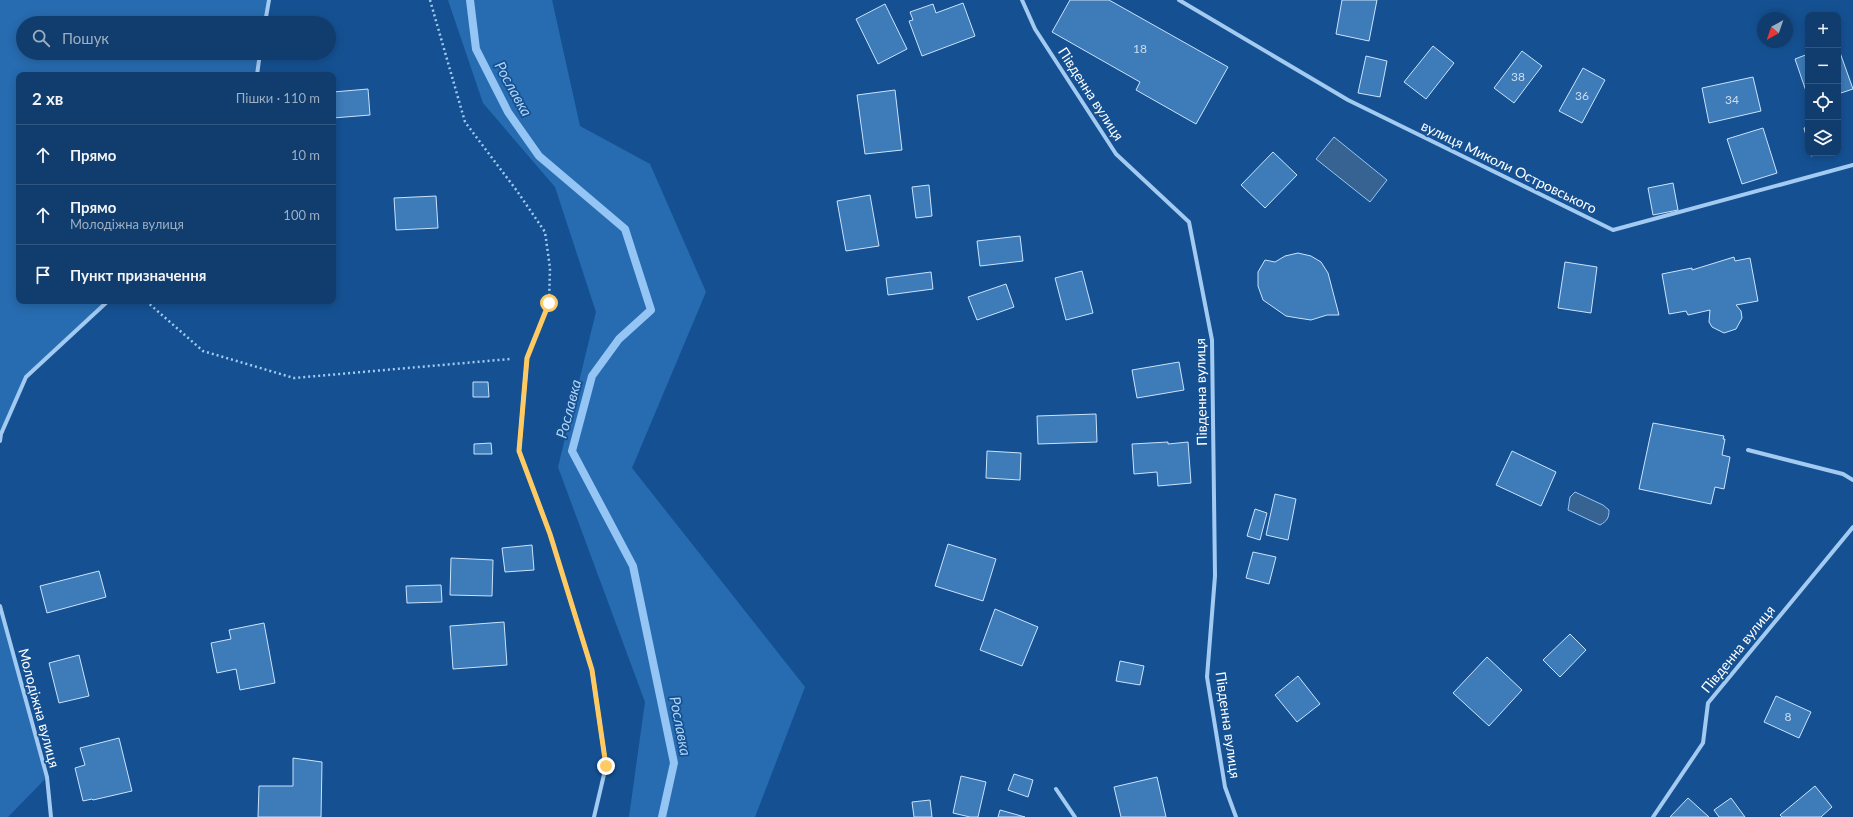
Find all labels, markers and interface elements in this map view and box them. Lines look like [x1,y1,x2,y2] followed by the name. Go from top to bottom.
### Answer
[1757,12,1793,48] north arrow
[1805,12,1841,156] map controls
[1805,12,1841,48] button: +
[16,16,336,60] search box
[30,27,52,49] icon: search
[62,29,109,47] text: Пошук
[1133,41,1147,56] house number: 18
[1055,44,1128,143] street label: Південна вулиця
[1805,48,1841,84] button: −
[491,58,536,119] water label: Рославка
[1511,69,1525,84] house number: 38
[1805,84,1841,120] button: locate
[32,88,63,109] text: 2 хв
[1575,88,1589,103] house number: 36
[236,90,320,106] text: Пішки · 110 m
[1725,92,1739,107] house number: 34
[1419,117,1600,217] street label: вулиця Миколи Островського
[1805,120,1841,156] button: layers
[32,144,54,166] icon: ahead
[70,146,116,164] text: Прямо
[291,147,320,163] text: 10 m
[70,198,116,216] text: Прямо
[32,204,54,226] icon: ahead
[283,207,320,223] text: 100 m
[70,216,184,232] text: Молодіжна вулиця
[32,264,54,286] icon: arrive
[70,266,206,284] text: Пункт призначення
[540,294,558,312] route start
[1191,338,1210,446] street label: Південна вулиця
[552,377,585,440] water label: Рославка
[1697,602,1778,696] street label: Південна вулиця
[15,646,64,769] street label: Молодіжна вулиця
[1213,670,1244,779] street label: Південна вулиця
[666,695,696,757] water label: Рославка
[1785,709,1792,724] house number: 8
[597,757,615,775] route end

